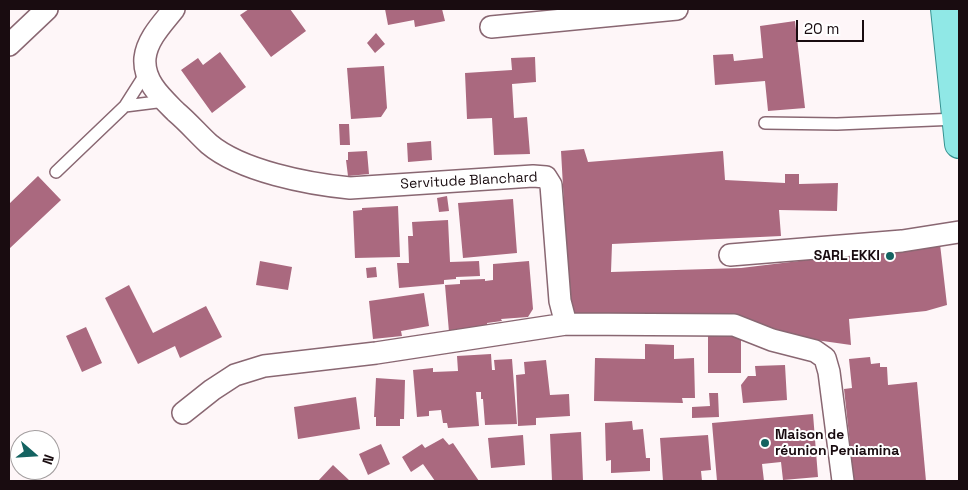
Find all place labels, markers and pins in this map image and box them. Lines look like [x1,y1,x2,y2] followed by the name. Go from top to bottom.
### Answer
[814,248,880,264] place label: SARL EKKI
[884,250,896,262] marker: SARL EKKI
[775,427,899,460] place label: Maison de réunion Peniamina
[759,437,771,449] marker: Maison de réunion Peniamina

